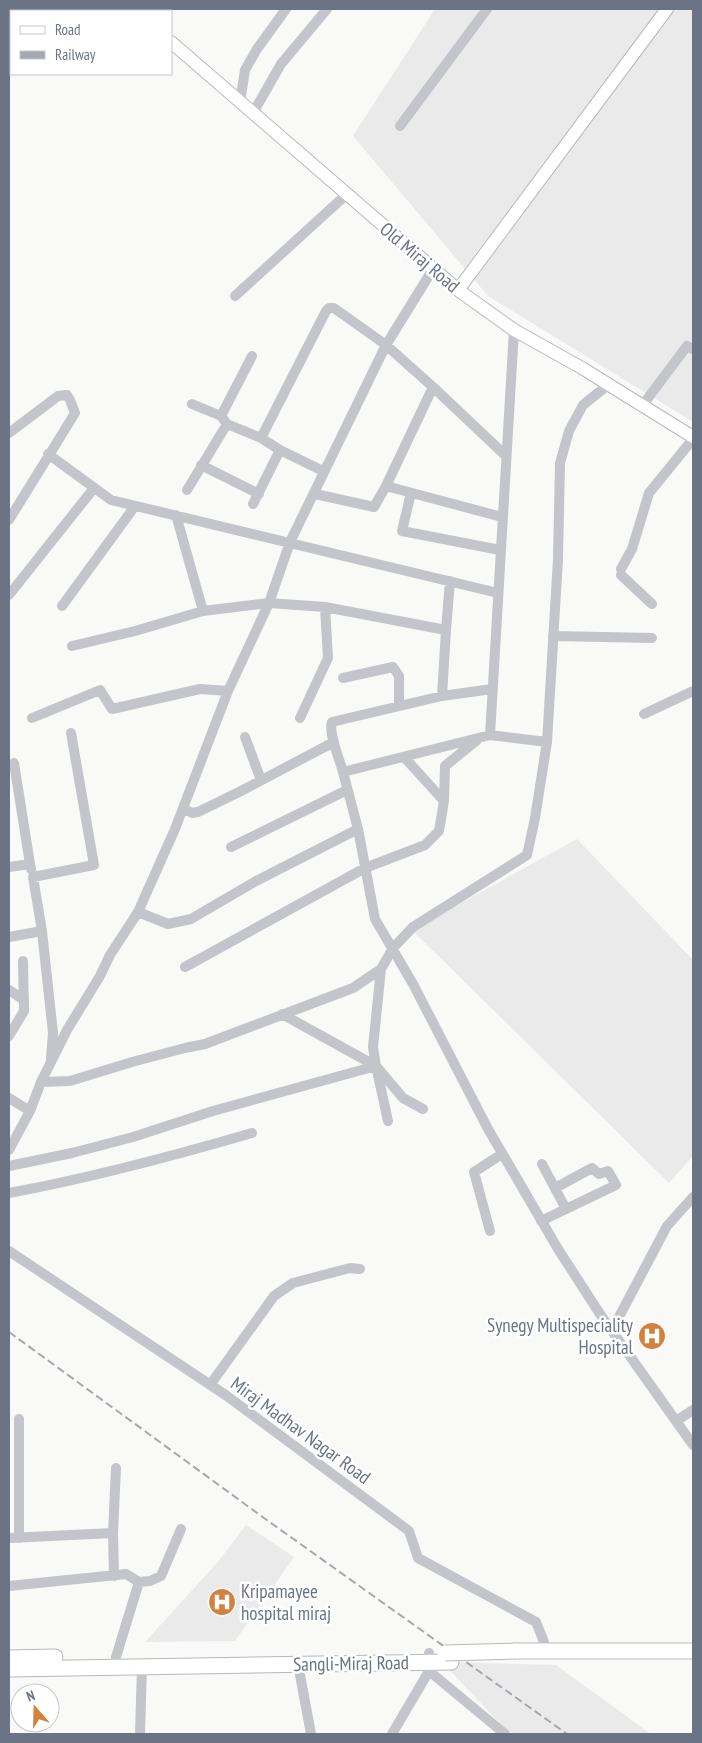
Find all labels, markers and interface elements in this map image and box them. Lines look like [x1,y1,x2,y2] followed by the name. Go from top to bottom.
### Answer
[10,10,172,75] legend
[55,20,81,39] text: Road
[55,45,96,64] text: Railway
[375,217,465,297] street label: Old Miraj Road
[487,1313,634,1359] place label: Synegy Multispeciality Hospital
[637,1321,667,1351] hospital icon: Synegy Multispeciality Hospital
[226,1371,376,1489] street label: Miraj Madhav Nagar Road
[241,1579,331,1625] place label: Kripamayee hospital miraj
[207,1587,237,1617] hospital icon: Kripamayee hospital miraj
[293,1650,409,1676] street label: Sangli-Miraj Road
[10,1683,60,1733] north arrow
[24,1686,37,1706] text: N

